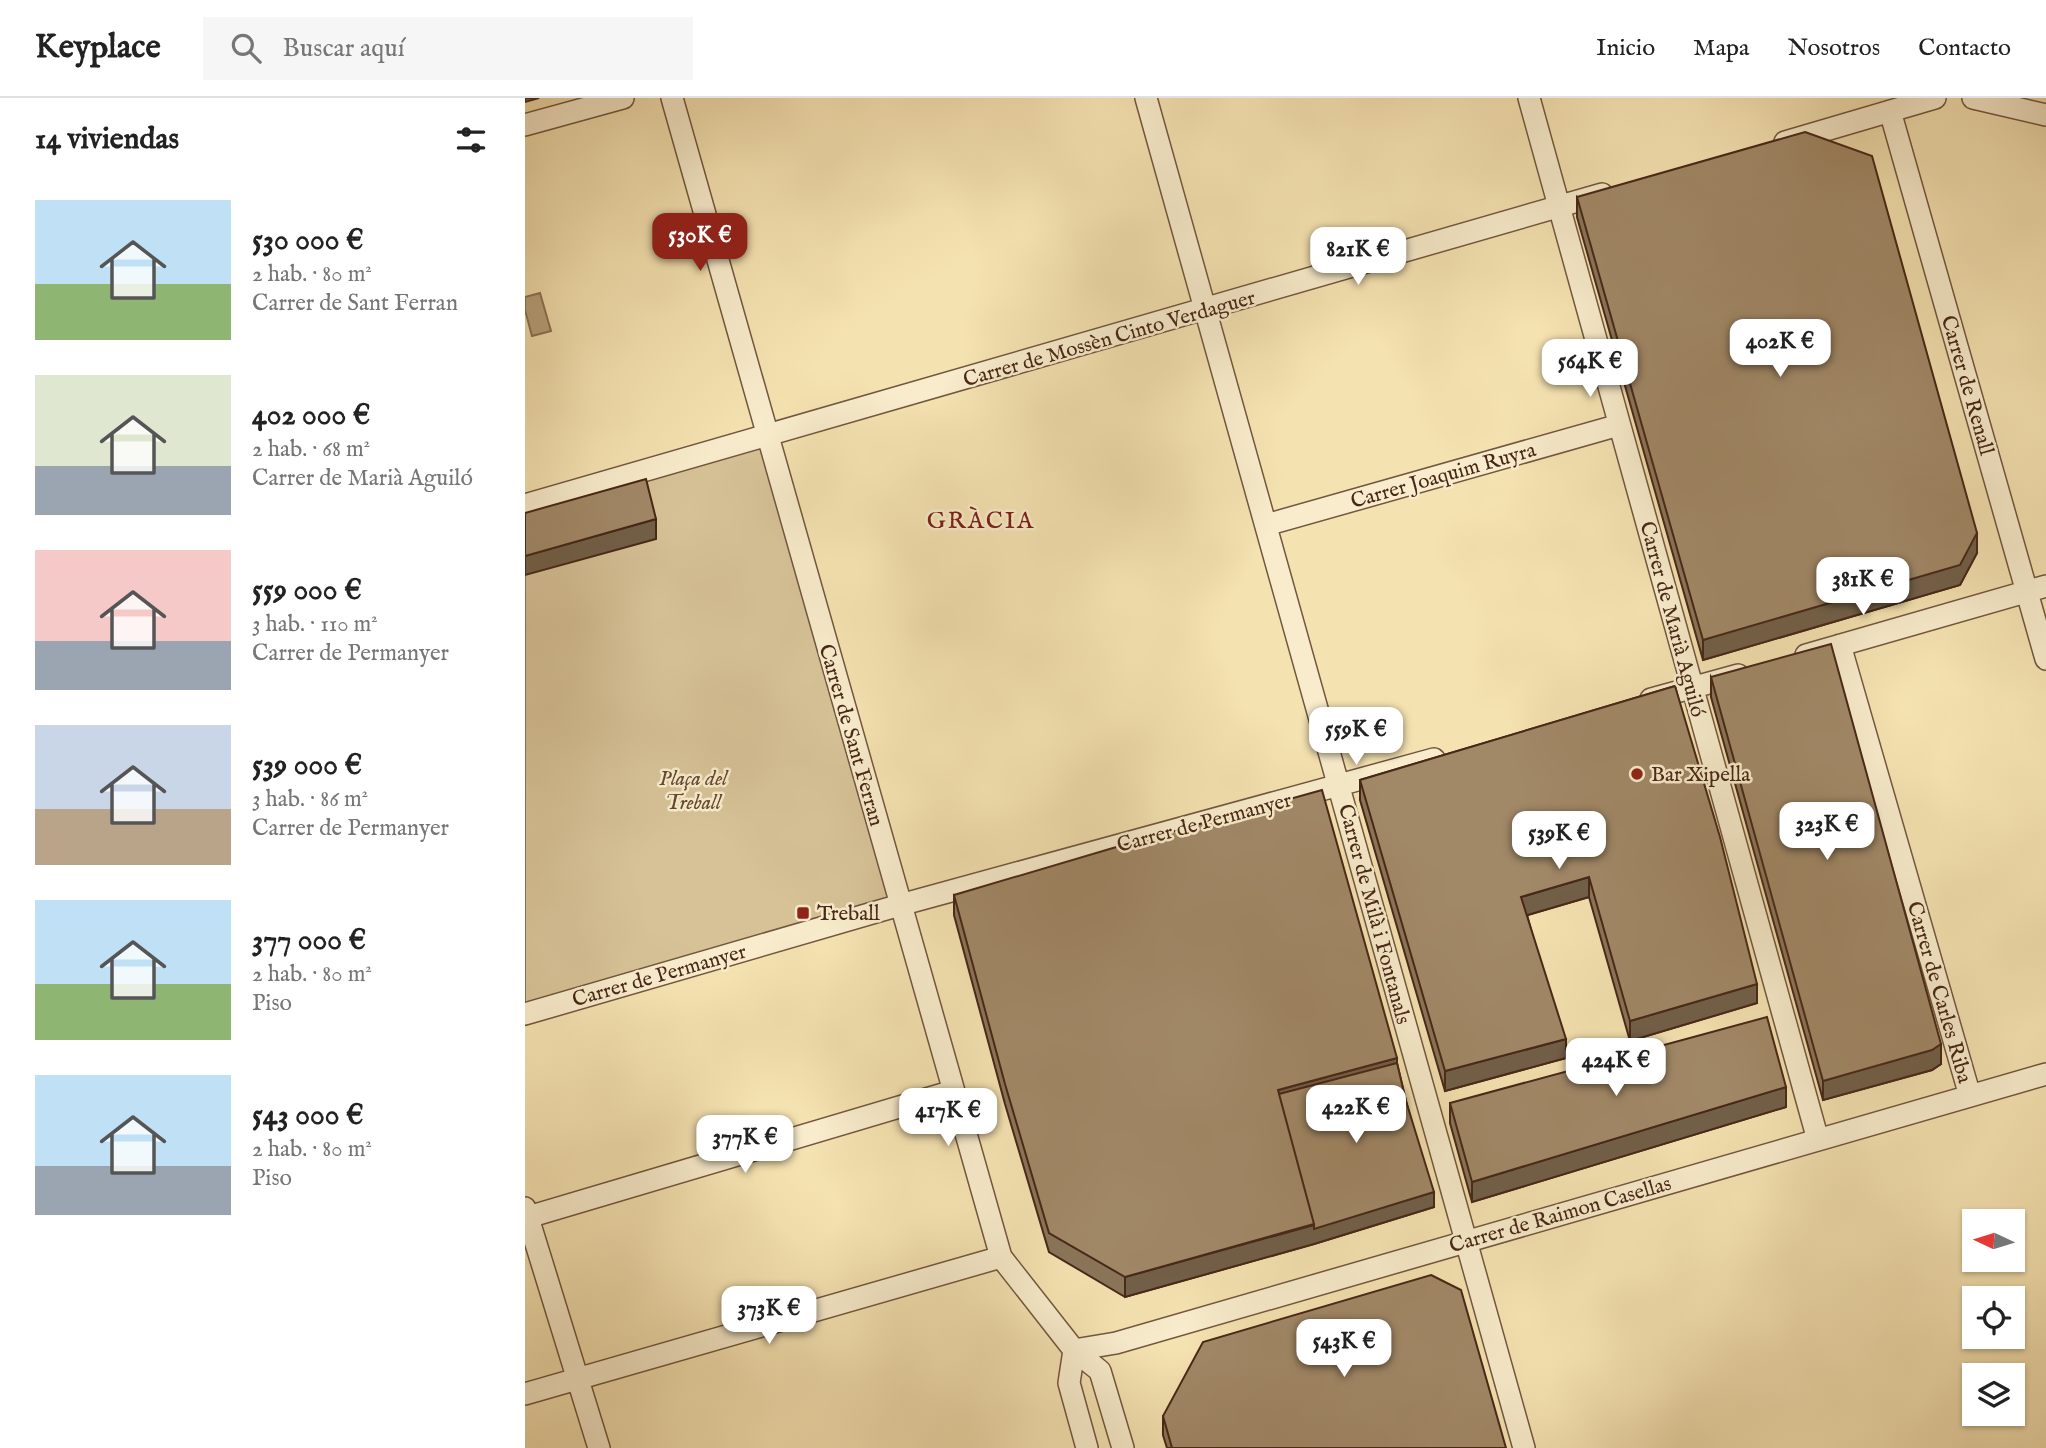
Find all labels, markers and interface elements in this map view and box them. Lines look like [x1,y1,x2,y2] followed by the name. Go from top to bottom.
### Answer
[203,17,693,80] search box
[35,27,161,69] text: Keyplace
[227,29,265,67] icon: search
[283,32,405,65] text: Buscar aquí
[1596,33,1655,64] text: Inicio
[1693,33,1749,64] text: Mapa
[1787,33,1880,64] text: Nosotros
[1918,33,2011,64] text: Contacto
[35,121,179,159] text: 14 viviendas
[452,121,490,159] icon: filters
[643,214,757,273] pin: 530K €
[668,221,732,250] text: 530K €
[252,222,364,260] text: 530 000 €
[91,228,175,312] icon: home
[1301,228,1415,287] pin: 821K €
[1326,235,1390,264] text: 821K €
[252,260,372,289] text: 2 hab. · 80 m²
[960,285,1259,394] street label: Carrer de Mossèn Cinto Verdaguer
[252,289,458,318] text: Carrer de Sant Ferran
[1934,312,1999,459] street label: Carrer de Renall
[1723,320,1837,379] pin: 402K €
[1746,327,1814,356] text: 402K €
[1533,340,1647,399] pin: 564K €
[1558,347,1622,376] text: 564K €
[252,397,370,435] text: 402 000 €
[91,403,175,487] icon: home
[252,435,370,464] text: 2 hab. · 68 m²
[1348,437,1540,516] street label: Carrer Joaquim Ruyra
[252,464,473,493] text: Carrer de Marià Aguiló
[927,506,1035,537] district label: GRÀCIA
[1632,518,1711,720] street label: Carrer de Marià Aguiló
[1806,558,1920,617] pin: 381K €
[1832,565,1894,594] text: 381K €
[252,572,362,610] text: 559 000 €
[91,578,175,662] icon: home
[252,610,378,639] text: 3 hab. · 110 m²
[252,639,449,668] text: Carrer de Permanyer
[812,641,889,830] street label: Carrer de Sant Ferran
[1299,708,1413,767] pin: 559K €
[1325,715,1387,744] text: 559K €
[252,747,362,785] text: 539 000 €
[91,753,175,837] icon: home
[1651,762,1751,789] place label: Bar Xipella
[659,766,729,817] park label: Plaça del Treball
[1629,766,1645,782] marker: Bar Xipella
[252,785,368,814] text: 3 hab. · 86 m²
[1114,787,1295,860] street label: Carrer de Permanyer
[1331,801,1416,1028] street label: Carrer de Milà i Fontanals
[1770,802,1884,862] pin: 323K €
[1795,810,1859,839] text: 323K €
[1502,812,1616,871] pin: 539K €
[252,814,449,843] text: Carrer de Permanyer
[1528,819,1590,848] text: 539K €
[1900,899,1978,1087] street label: Carrer de Carles Riba
[817,901,880,928] place label: Treball
[795,905,811,921] marker: Treball
[252,922,366,960] text: 377 000 €
[91,928,175,1012] icon: home
[569,939,750,1014] street label: Carrer de Permanyer
[252,960,372,989] text: 2 hab. · 80 m²
[252,989,292,1018] text: Piso
[1559,1038,1673,1098] pin: 424K €
[1582,1046,1650,1075] text: 424K €
[1299,1086,1413,1145] pin: 422K €
[891,1088,1005,1148] pin: 417K €
[1322,1093,1390,1122] text: 422K €
[915,1096,981,1125] text: 417K €
[252,1097,364,1135] text: 543 000 €
[91,1103,175,1187] icon: home
[688,1116,802,1175] pin: 377K €
[712,1123,778,1152] text: 377K €
[252,1135,372,1164] text: 2 hab. · 80 m²
[252,1164,292,1193] text: Piso
[1446,1171,1675,1260] street label: Carrer de Raimon Casellas
[1962,1209,2025,1272] north arrow
[1962,1209,2025,1426] map controls
[712,1286,826,1346] pin: 373K €
[1962,1286,2025,1349] button: locate
[737,1294,801,1323] text: 373K €
[1287,1320,1401,1379] pin: 543K €
[1312,1327,1376,1356] text: 543K €
[1962,1363,2025,1426] button: layers

